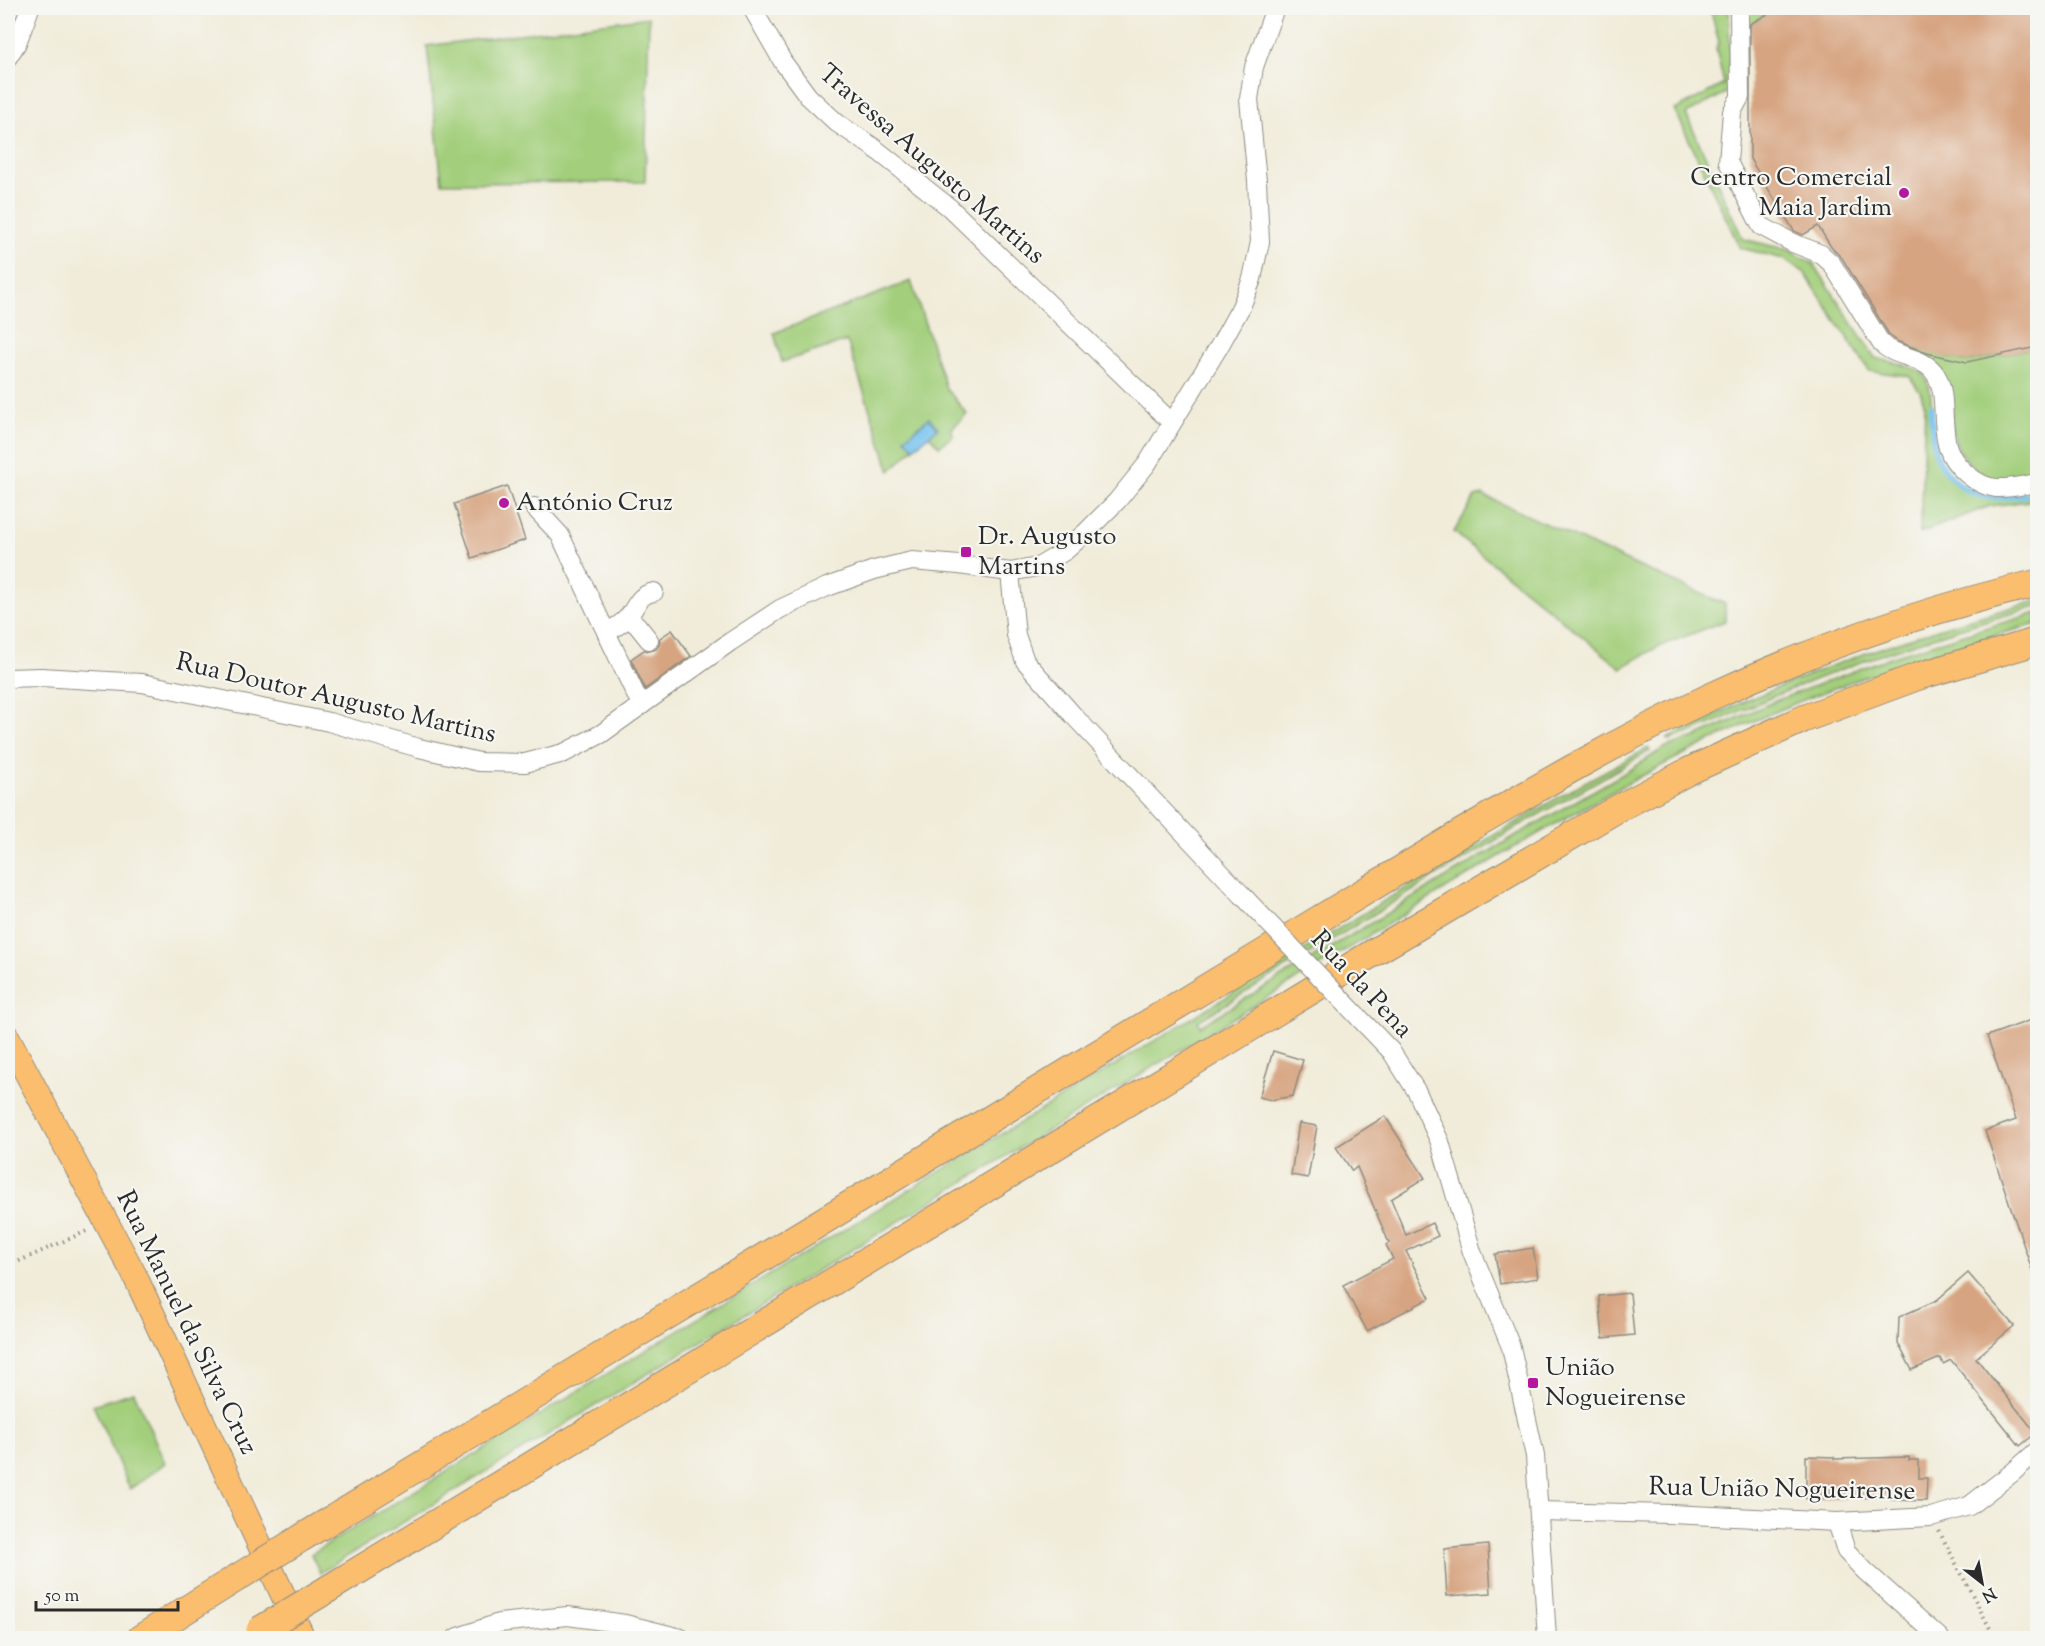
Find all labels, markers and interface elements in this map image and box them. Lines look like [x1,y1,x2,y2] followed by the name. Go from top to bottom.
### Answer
[810,56,1052,274] street label: Travessa Augusto Martins
[1690,160,1892,227] place label: Centro Comercial Maia Jardim
[1897,186,1911,200] marker: Centro Comercial Maia Jardim
[516,485,673,522] place label: António Cruz
[497,496,511,510] marker: António Cruz
[978,519,1116,586] place label: Dr. Augusto Martins
[959,545,973,559] marker: Dr. Augusto Martins
[172,644,500,754] street label: Rua Doutor Augusto Martins
[1301,923,1421,1047] street label: Rua da Pena
[106,1185,266,1461] street label: Rua Manuel da Silva Cruz
[1545,1350,1686,1417] place label: União Nogueirense
[1526,1376,1540,1390] marker: União Nogueirense
[1648,1469,1916,1511] street label: Rua União Nogueirense
[1952,1553,2012,1613] north arrow
[36,1574,178,1612] scale bar
[1977,1581,2000,1607] text: N
[44,1584,80,1610] text: 50 m

